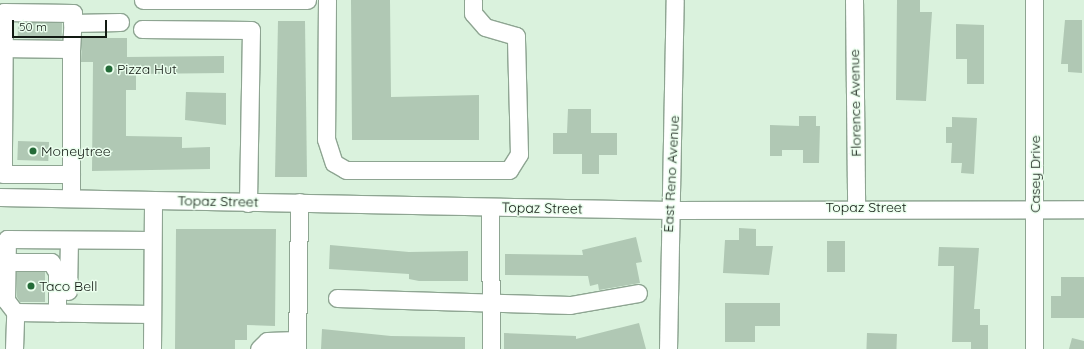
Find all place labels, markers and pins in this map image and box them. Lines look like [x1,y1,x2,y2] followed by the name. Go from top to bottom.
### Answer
[117,61,177,77] place label: Pizza Hut
[104,64,114,74] marker: Pizza Hut
[41,143,111,159] place label: Moneytree
[28,146,38,156] marker: Moneytree
[39,278,98,294] place label: Taco Bell
[26,281,36,291] marker: Taco Bell

